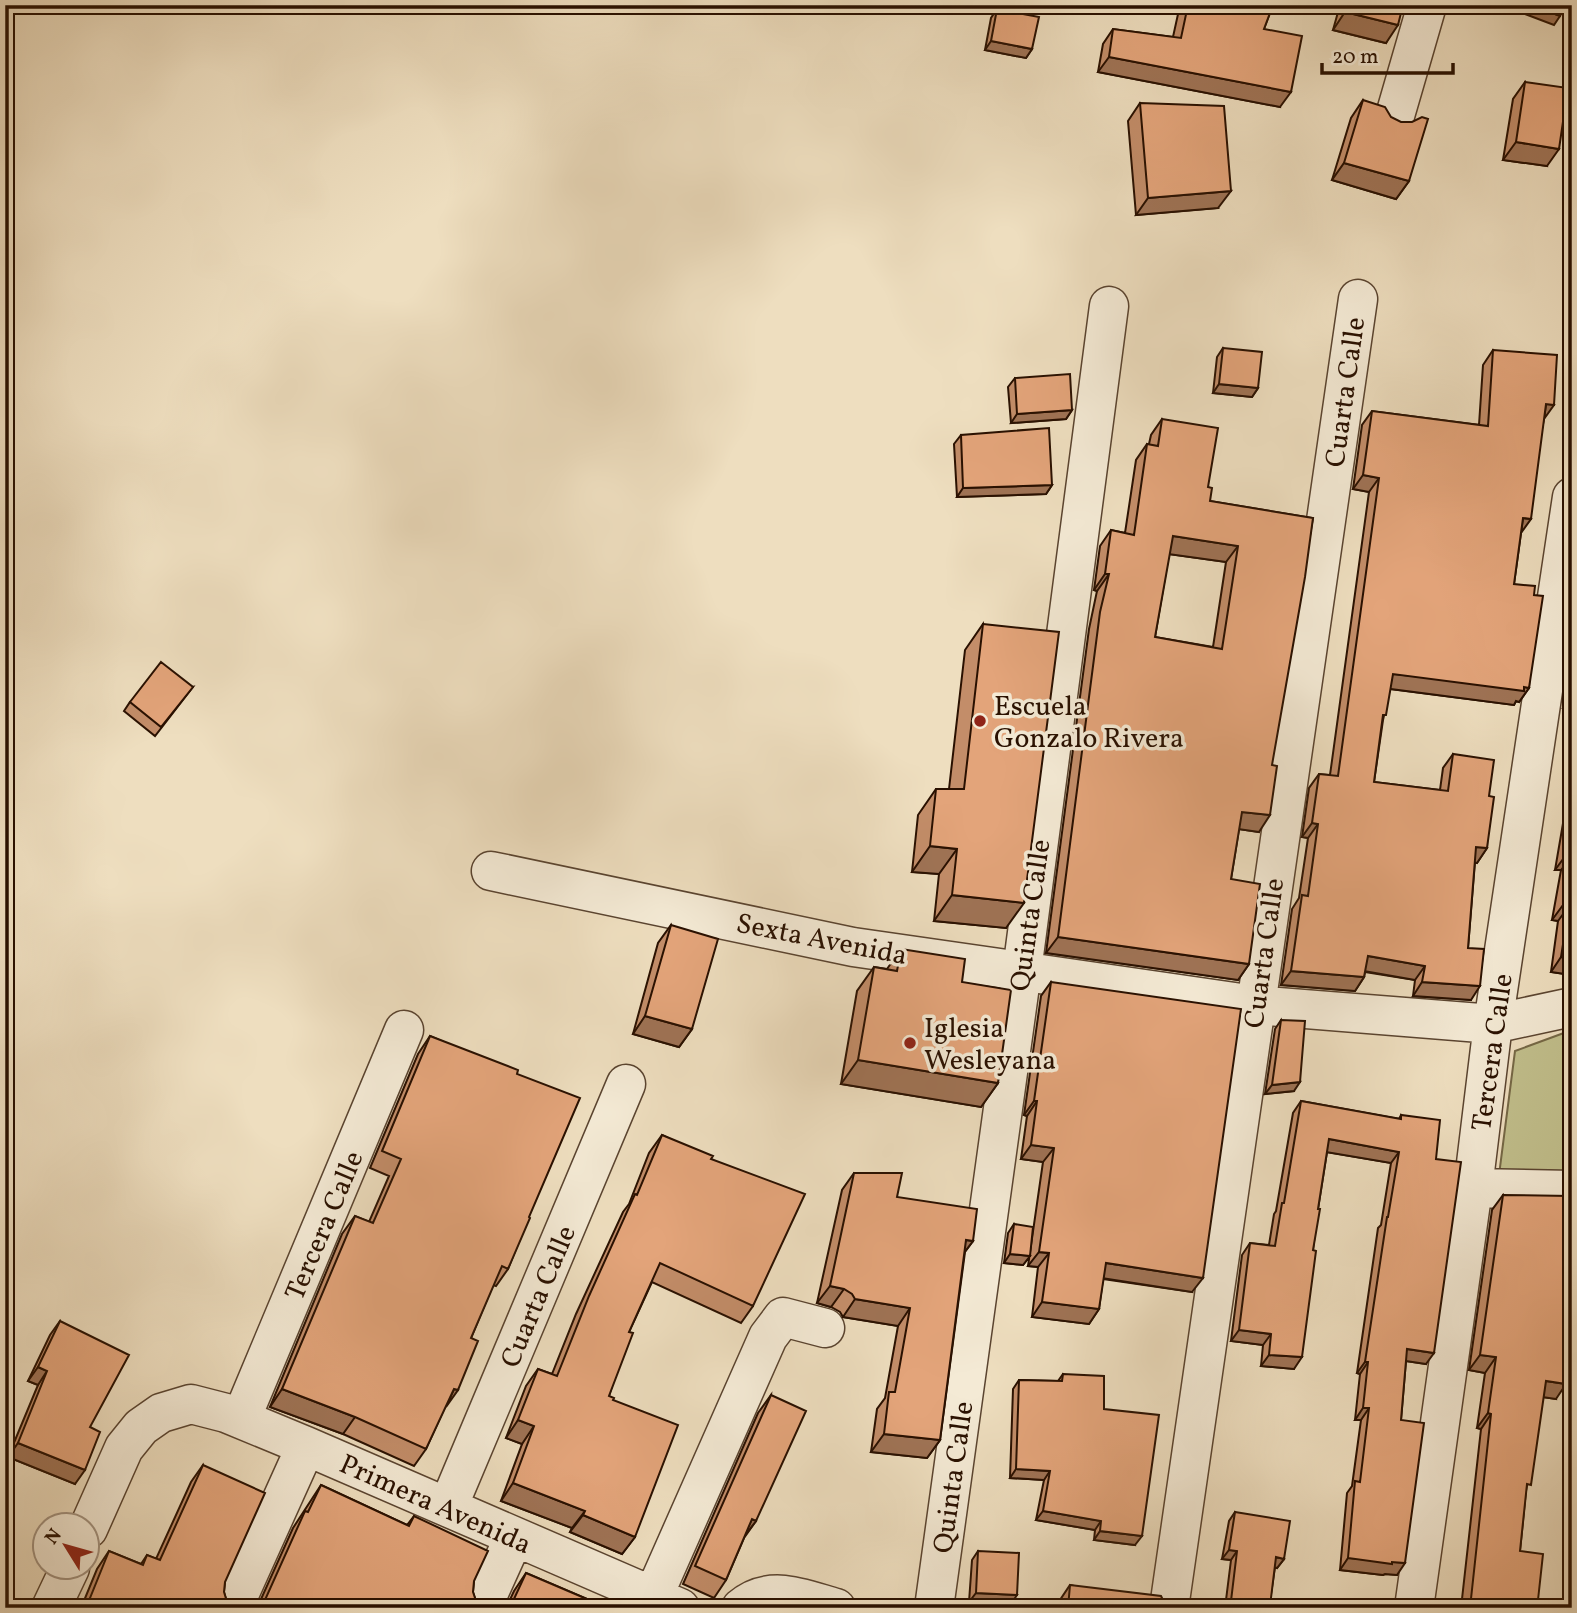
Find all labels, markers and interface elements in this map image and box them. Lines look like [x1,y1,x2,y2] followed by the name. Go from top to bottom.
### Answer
[1322,32,1453,76] scale bar
[1332,43,1378,72] text: 20 m
[1317,315,1376,470] street label: Cuarta Calle
[994,688,1184,759] place label: Escuela Gonzalo Rivera
[972,713,988,729] marker: Escuela Gonzalo Rivera
[1002,837,1061,994] street label: Quinta Calle
[1236,876,1295,1031] street label: Cuarta Calle
[733,905,910,976] street label: Sexta Avenida
[1463,971,1524,1134] street label: Tercera Calle
[924,1010,1056,1081] place label: Iglesia Wesleyana
[902,1035,918,1051] marker: Iglesia Wesleyana
[276,1145,374,1307] street label: Tercera Calle
[492,1220,587,1374] street label: Cuarta Calle
[925,1399,984,1556] street label: Quinta Calle
[333,1445,537,1565] street label: Primera Avenida
[32,1512,102,1582] north arrow
[39,1523,69,1550] text: N

